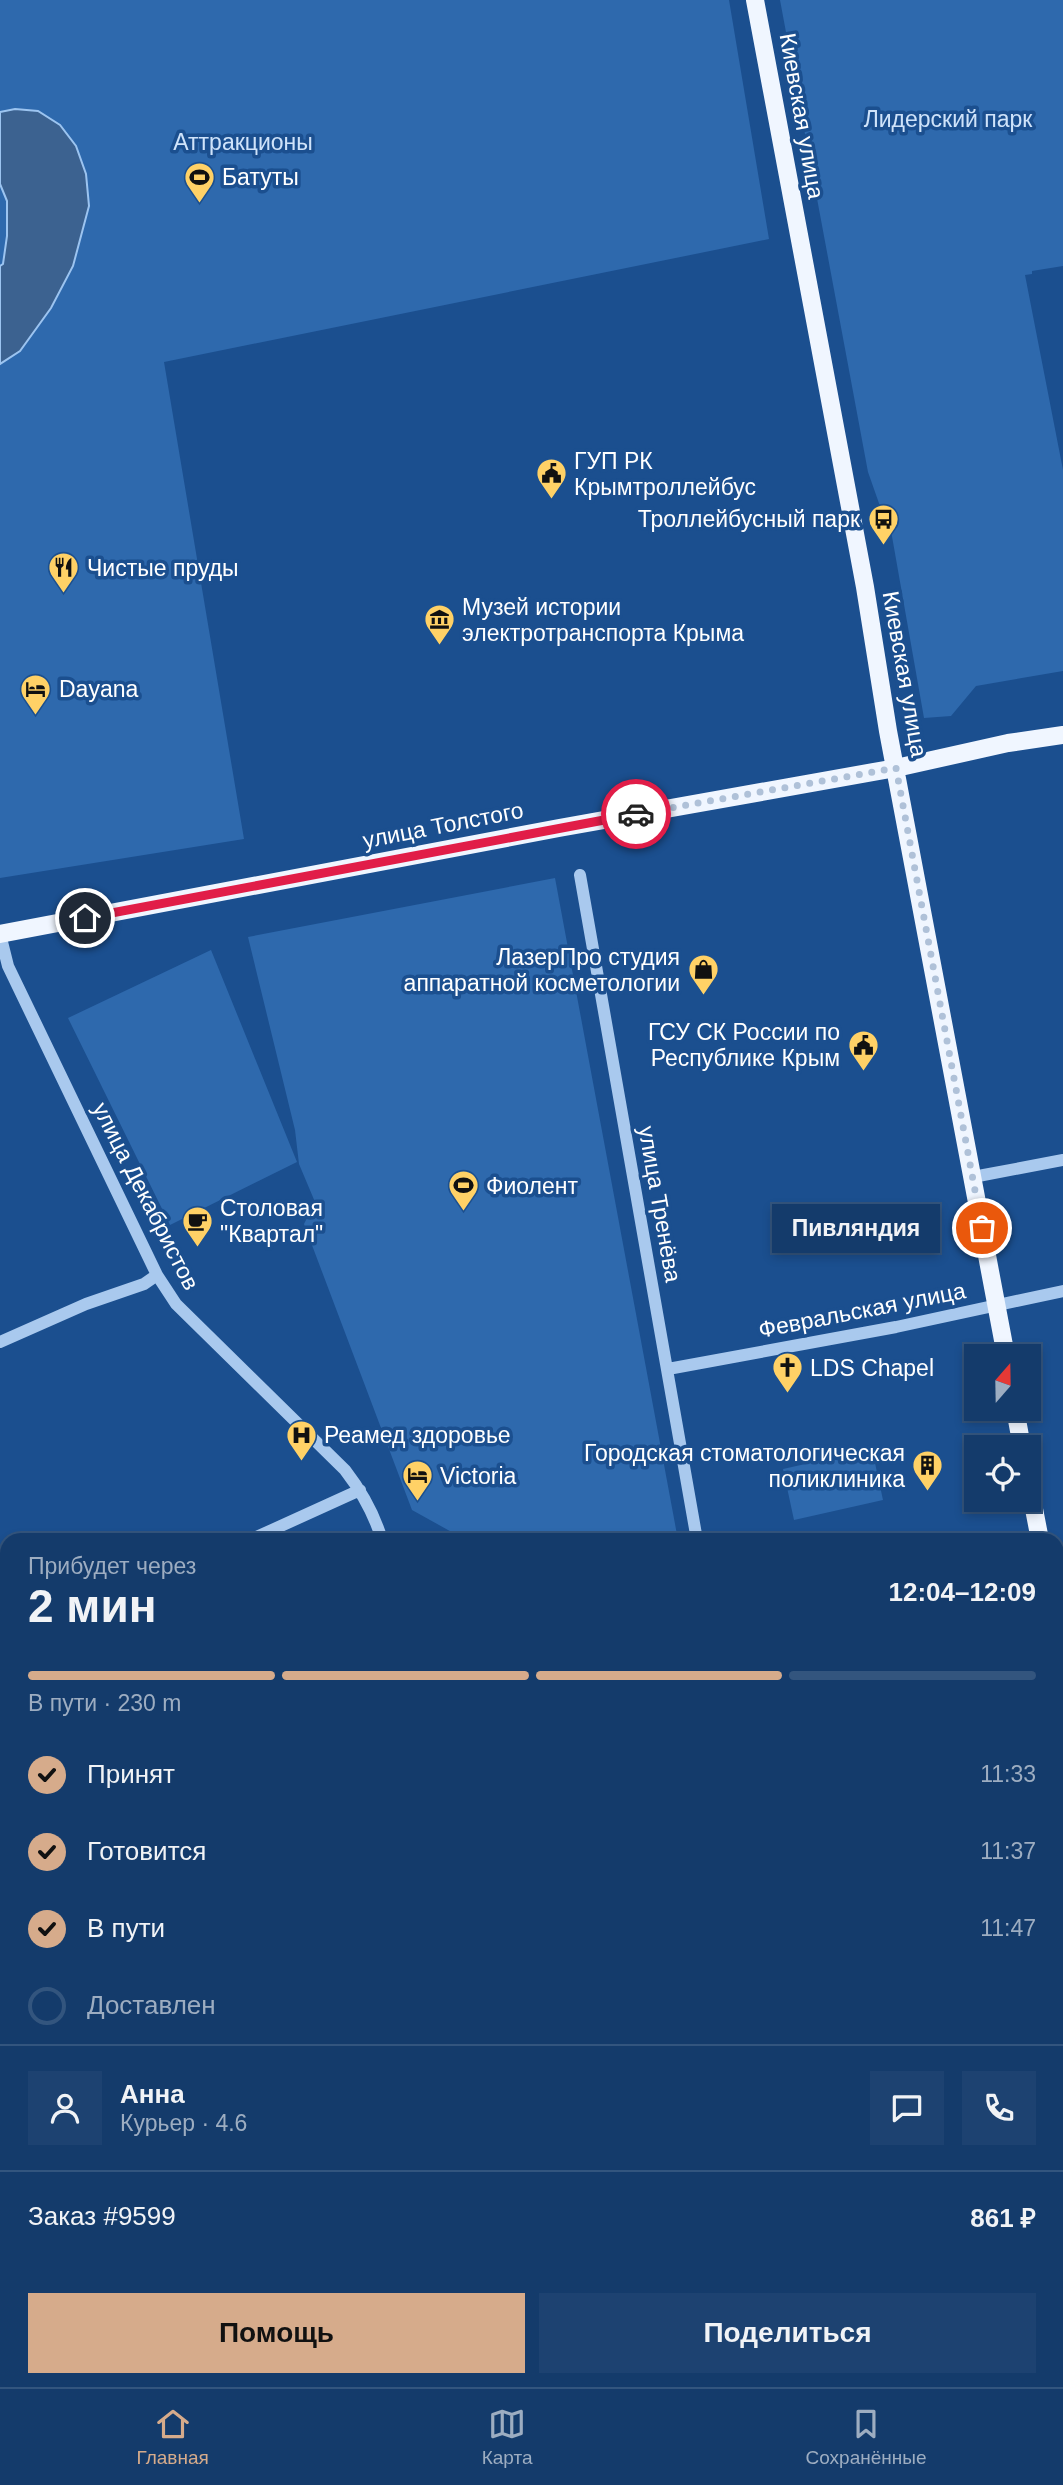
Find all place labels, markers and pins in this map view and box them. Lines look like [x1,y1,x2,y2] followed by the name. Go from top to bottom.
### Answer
[182,160,216,204] sports icon: Батуты
[222,164,299,190] place label: Батуты
[574,448,756,500] place label: ГУП РК Крымтроллейбус
[534,457,568,501] public building icon: ГУП РК Крымтроллейбус
[866,502,900,546] bus stop icon: Троллейбусный парк
[638,506,861,532] place label: Троллейбусный парк
[47,551,81,595] restaurant icon: Чистые пруды
[87,555,239,581] place label: Чистые пруды
[462,594,744,646] place label: Музей истории электротранспорта Крыма
[422,603,456,647] museum icon: Музей истории электротранспорта Крыма
[19,672,53,716] hotel icon: Dayana
[59,676,138,702] place label: Dayana
[55,888,115,948] pin
[404,944,680,996] place label: ЛазерПро студия аппаратной косметологии
[686,953,720,997] shop icon: ЛазерПро студия аппаратной косметологии
[648,1019,840,1071] place label: ГСУ СК России по Республике Крым
[846,1028,880,1072] public building icon: ГСУ СК России по Республике Крым
[446,1169,480,1213] sports icon: Фиолент
[486,1173,579,1199] place label: Фиолент
[220,1195,323,1247] place label: Столовая "Квартал"
[952,1198,1012,1258] pin
[180,1204,214,1248] cafe icon: Столовая "Квартал"
[772,1204,940,1252] callout: Пивляндия
[770,1351,804,1395] church icon: LDS Chapel
[810,1355,934,1381] place label: LDS Chapel
[284,1418,318,1462] hospital icon: Реамед здоровье
[324,1422,511,1448] place label: Реамед здоровье
[584,1440,905,1492] place label: Городская стоматологическая поликлиника
[911,1449,945,1493] building icon: Городская стоматологическая поликлиника
[400,1459,434,1503] hotel icon: Victoria
[440,1463,516,1489] place label: Victoria

